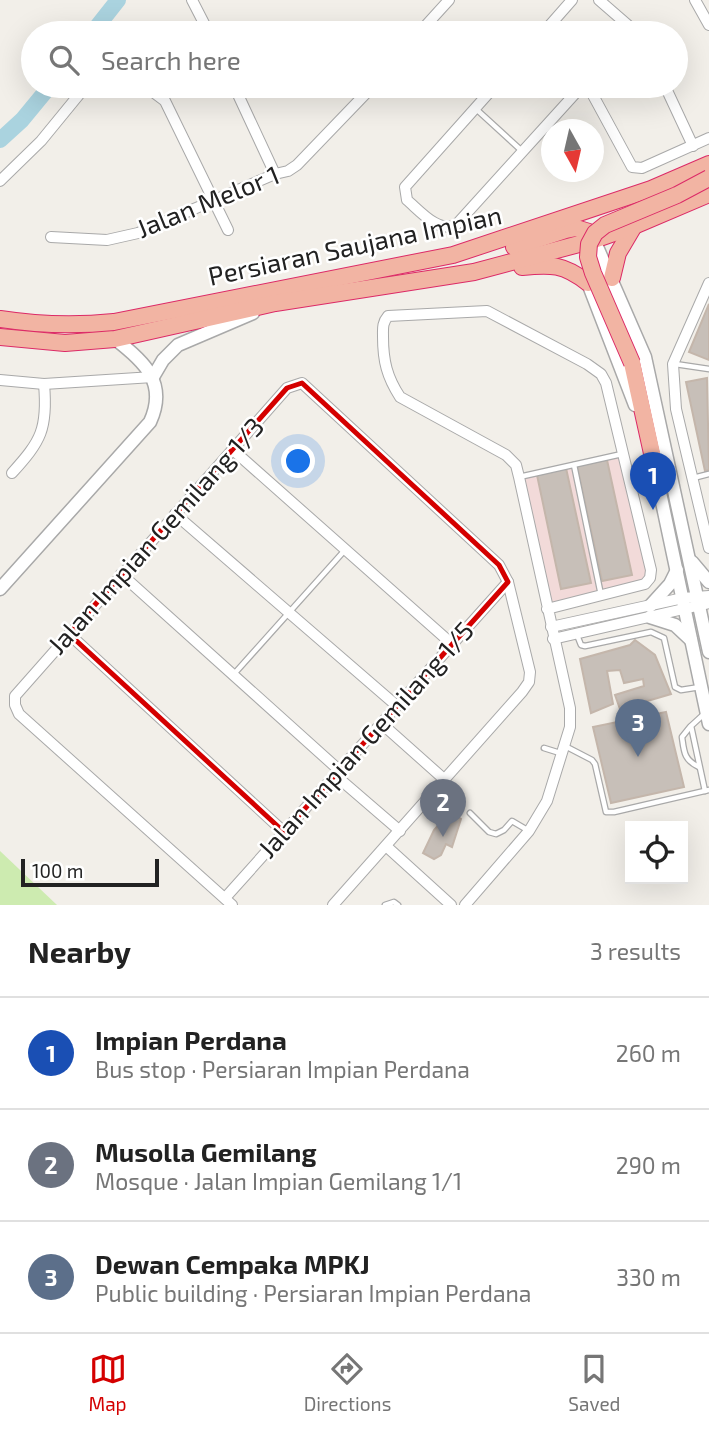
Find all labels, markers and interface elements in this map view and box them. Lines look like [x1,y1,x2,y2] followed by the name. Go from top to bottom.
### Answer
[21,21,688,98] search box
[45,41,83,79] icon: search
[101,44,241,75] text: Search here
[541,119,604,182] north arrow
[131,158,283,243] street label: Jalan Melor 1
[205,198,504,291] street label: Persiaran Saujana Impian
[40,410,269,660] street label: Jalan Impian Gemilang 1/3
[281,444,315,478] your location
[630,452,676,510] pin: 1
[251,615,479,863] street label: Jalan Impian Gemilang 1/5
[615,699,661,757] pin: 3
[420,779,466,837] pin: 2
[625,821,688,884] map controls
[625,821,688,884] button: locate
[21,856,159,888] scale bar
[32,859,83,882] text: 100 m
[28,933,131,969] text: Nearby
[590,937,681,965] text: 3 results
[95,1024,287,1055] text: Impian Perdana
[46,1039,56,1067] text: 1
[616,1039,681,1067] text: 260 m
[95,1055,470,1083] text: Bus stop · Persiaran Impian Perdana
[95,1136,317,1167] text: Musolla Gemilang
[44,1151,58,1179] text: 2
[616,1151,681,1179] text: 290 m
[95,1167,462,1195] text: Mosque · Jalan Impian Gemilang 1/1
[95,1248,370,1279] text: Dewan Cempaka MPKJ
[44,1263,58,1291] text: 3
[616,1263,681,1291] text: 330 m
[95,1279,532,1307] text: Public building · Persiaran Impian Perdana
[89,1350,127,1415] tab: Map
[304,1350,391,1415] tab: Directions
[568,1350,620,1415] tab: Saved

